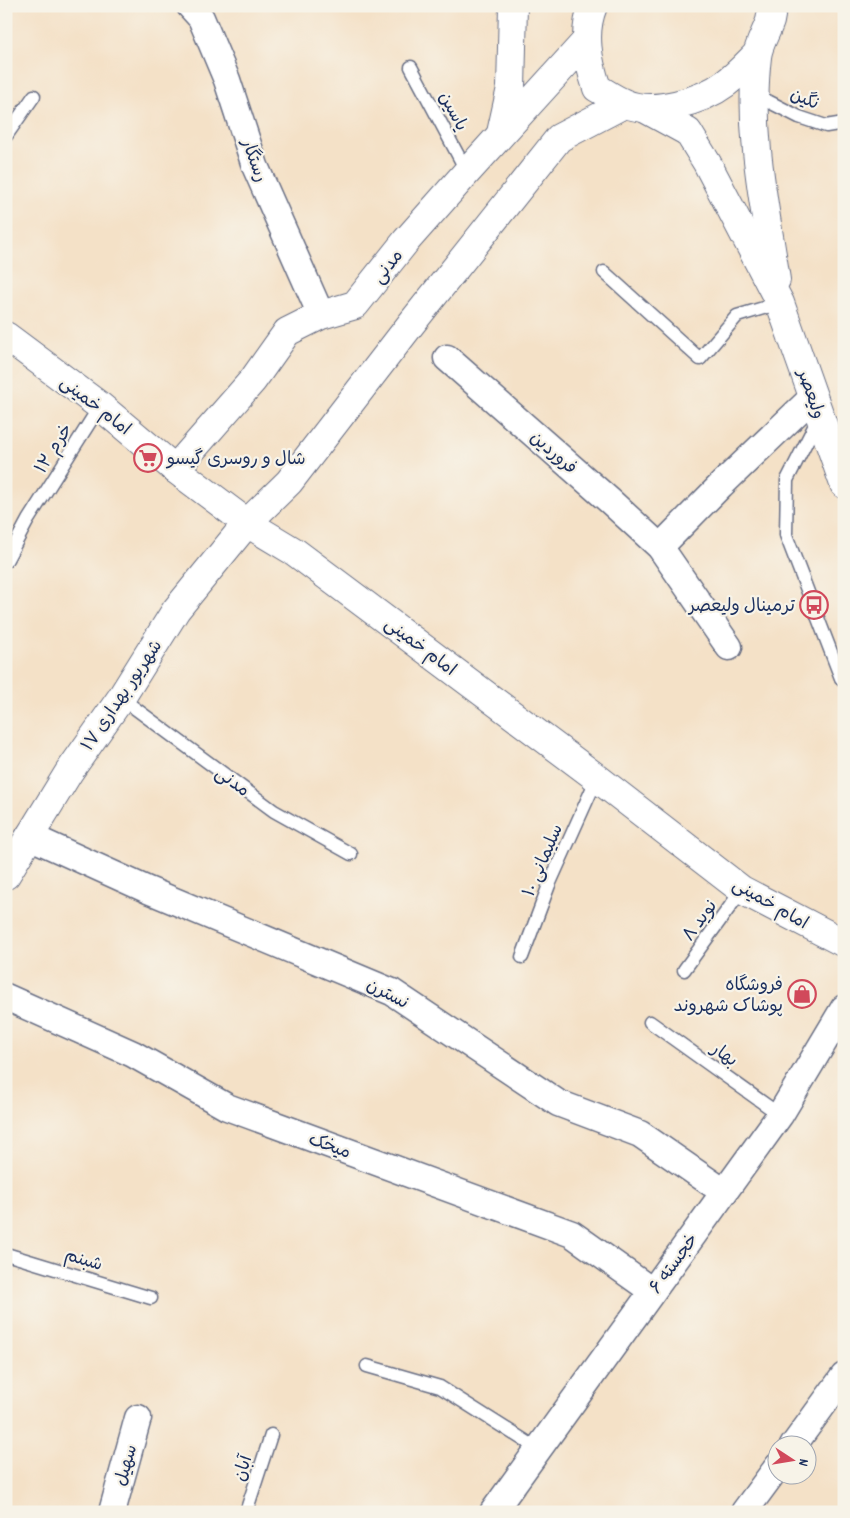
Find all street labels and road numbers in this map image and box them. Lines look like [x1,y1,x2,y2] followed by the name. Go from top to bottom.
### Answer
[786,83,822,117] street label: نگین
[431,88,473,136] street label: یاسین
[233,134,272,186] street label: رستگار
[368,245,410,290] street label: مدنی
[789,365,830,423] street label: ولیعصر
[54,371,135,443] street label: امام خمینی
[30,419,80,479] street label: خرم ۱۲
[523,426,581,481] street label: فروردین
[378,613,461,683] street label: امام خمینی
[76,636,170,757] street label: ۱۷ شهریور بهداری
[209,762,254,804] street label: مدنی
[518,821,571,901] street label: سلیمانی ۱۰
[727,873,812,937] street label: امام خمینی
[677,896,725,947] street label: نوید ۸
[361,974,412,1017] street label: نسترن
[704,1037,742,1074] street label: بهار
[304,1128,354,1167] street label: میخک
[645,1229,705,1300] street label: خجسته ۶
[61,1244,105,1279] street label: شبنم
[110,1442,145,1490] street label: سهیل
[228,1451,261,1485] street label: آبان

